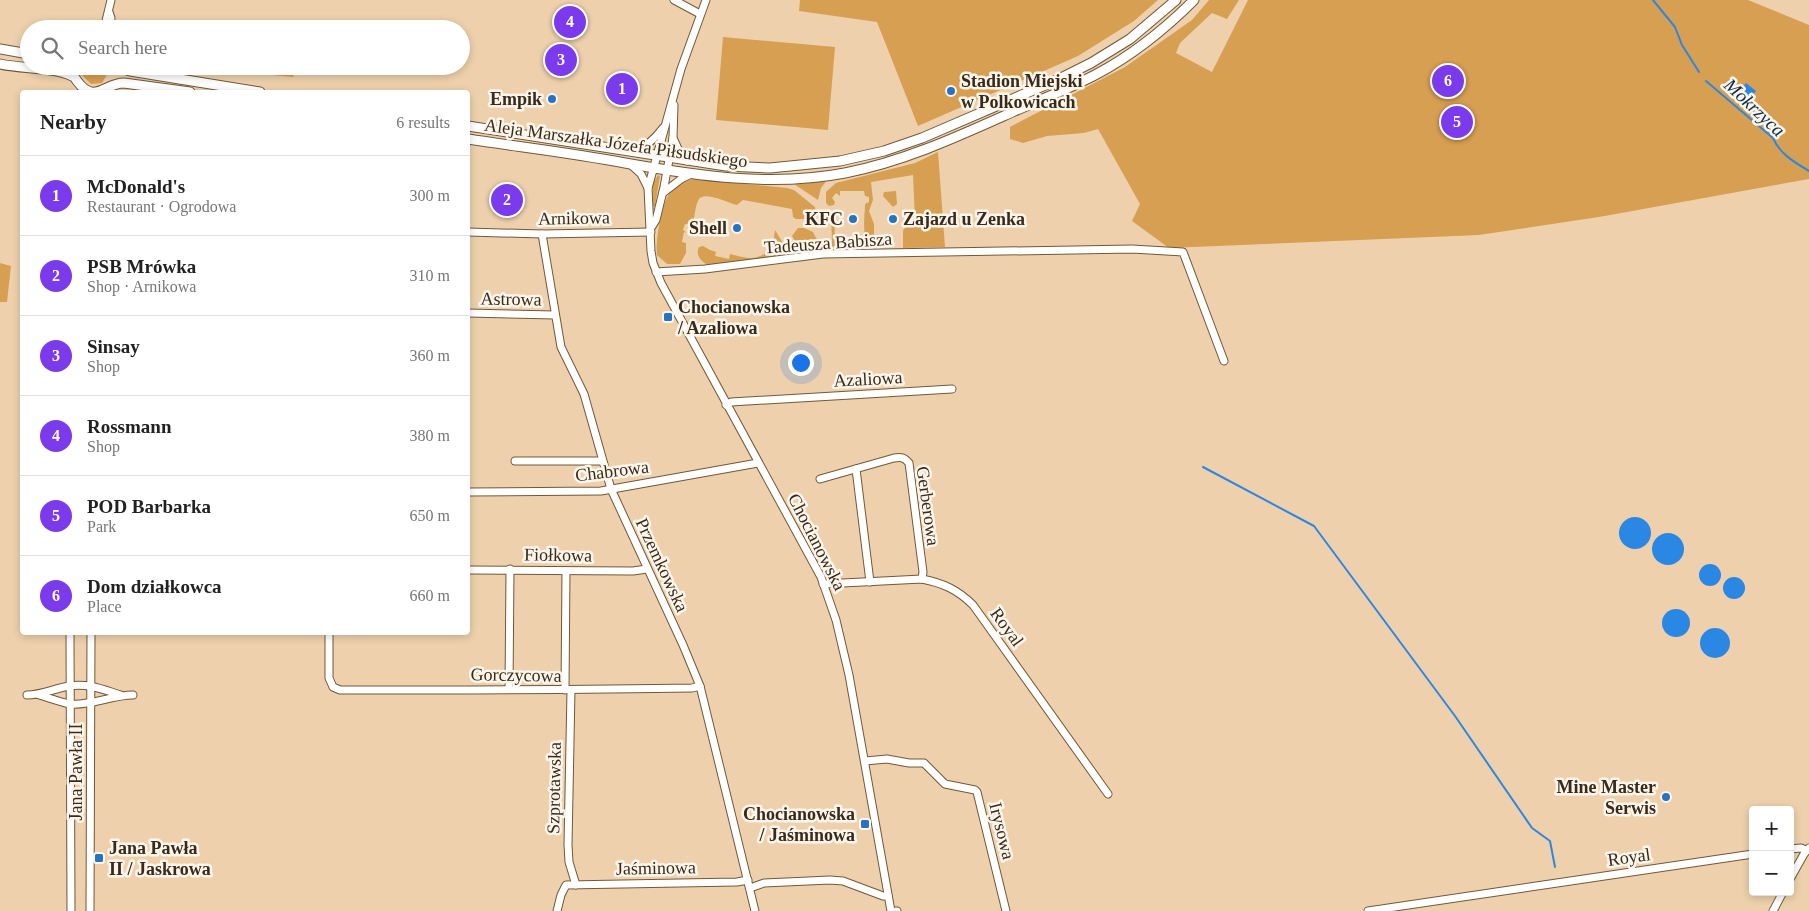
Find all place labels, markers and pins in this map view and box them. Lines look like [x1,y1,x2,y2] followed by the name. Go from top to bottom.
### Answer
[554,3,586,41] pin: 4
[545,41,577,79] pin: 3
[1432,62,1464,100] pin: 6
[606,70,638,108] pin: 1
[961,71,1083,112] place label: Stadion Miejski w Polkowicach
[945,85,957,97] marker: Stadion Miejski w Polkowicach
[490,89,542,109] place label: Empik
[546,93,558,105] marker: Empik
[1441,103,1473,141] pin: 5
[491,181,523,219] pin: 2
[805,209,843,229] place label: KFC
[903,209,1025,229] place label: Zajazd u Zenka
[847,213,859,225] marker: KFC
[887,213,899,225] marker: Zajazd u Zenka
[689,218,727,238] place label: Shell
[731,222,743,234] marker: Shell
[677,297,790,338] place label: Chocianowska / Azaliowa
[662,311,674,323] marker: Chocianowska / Azaliowa
[1557,777,1656,818] place label: Mine Master Serwis
[1660,791,1672,803] marker: Mine Master Serwis
[743,804,855,845] place label: Chocianowska / Jaśminowa
[859,818,871,830] marker: Chocianowska / Jaśminowa
[109,838,211,879] place label: Jana Pawła II / Jaskrowa
[93,852,105,864] marker: Jana Pawła II / Jaskrowa

